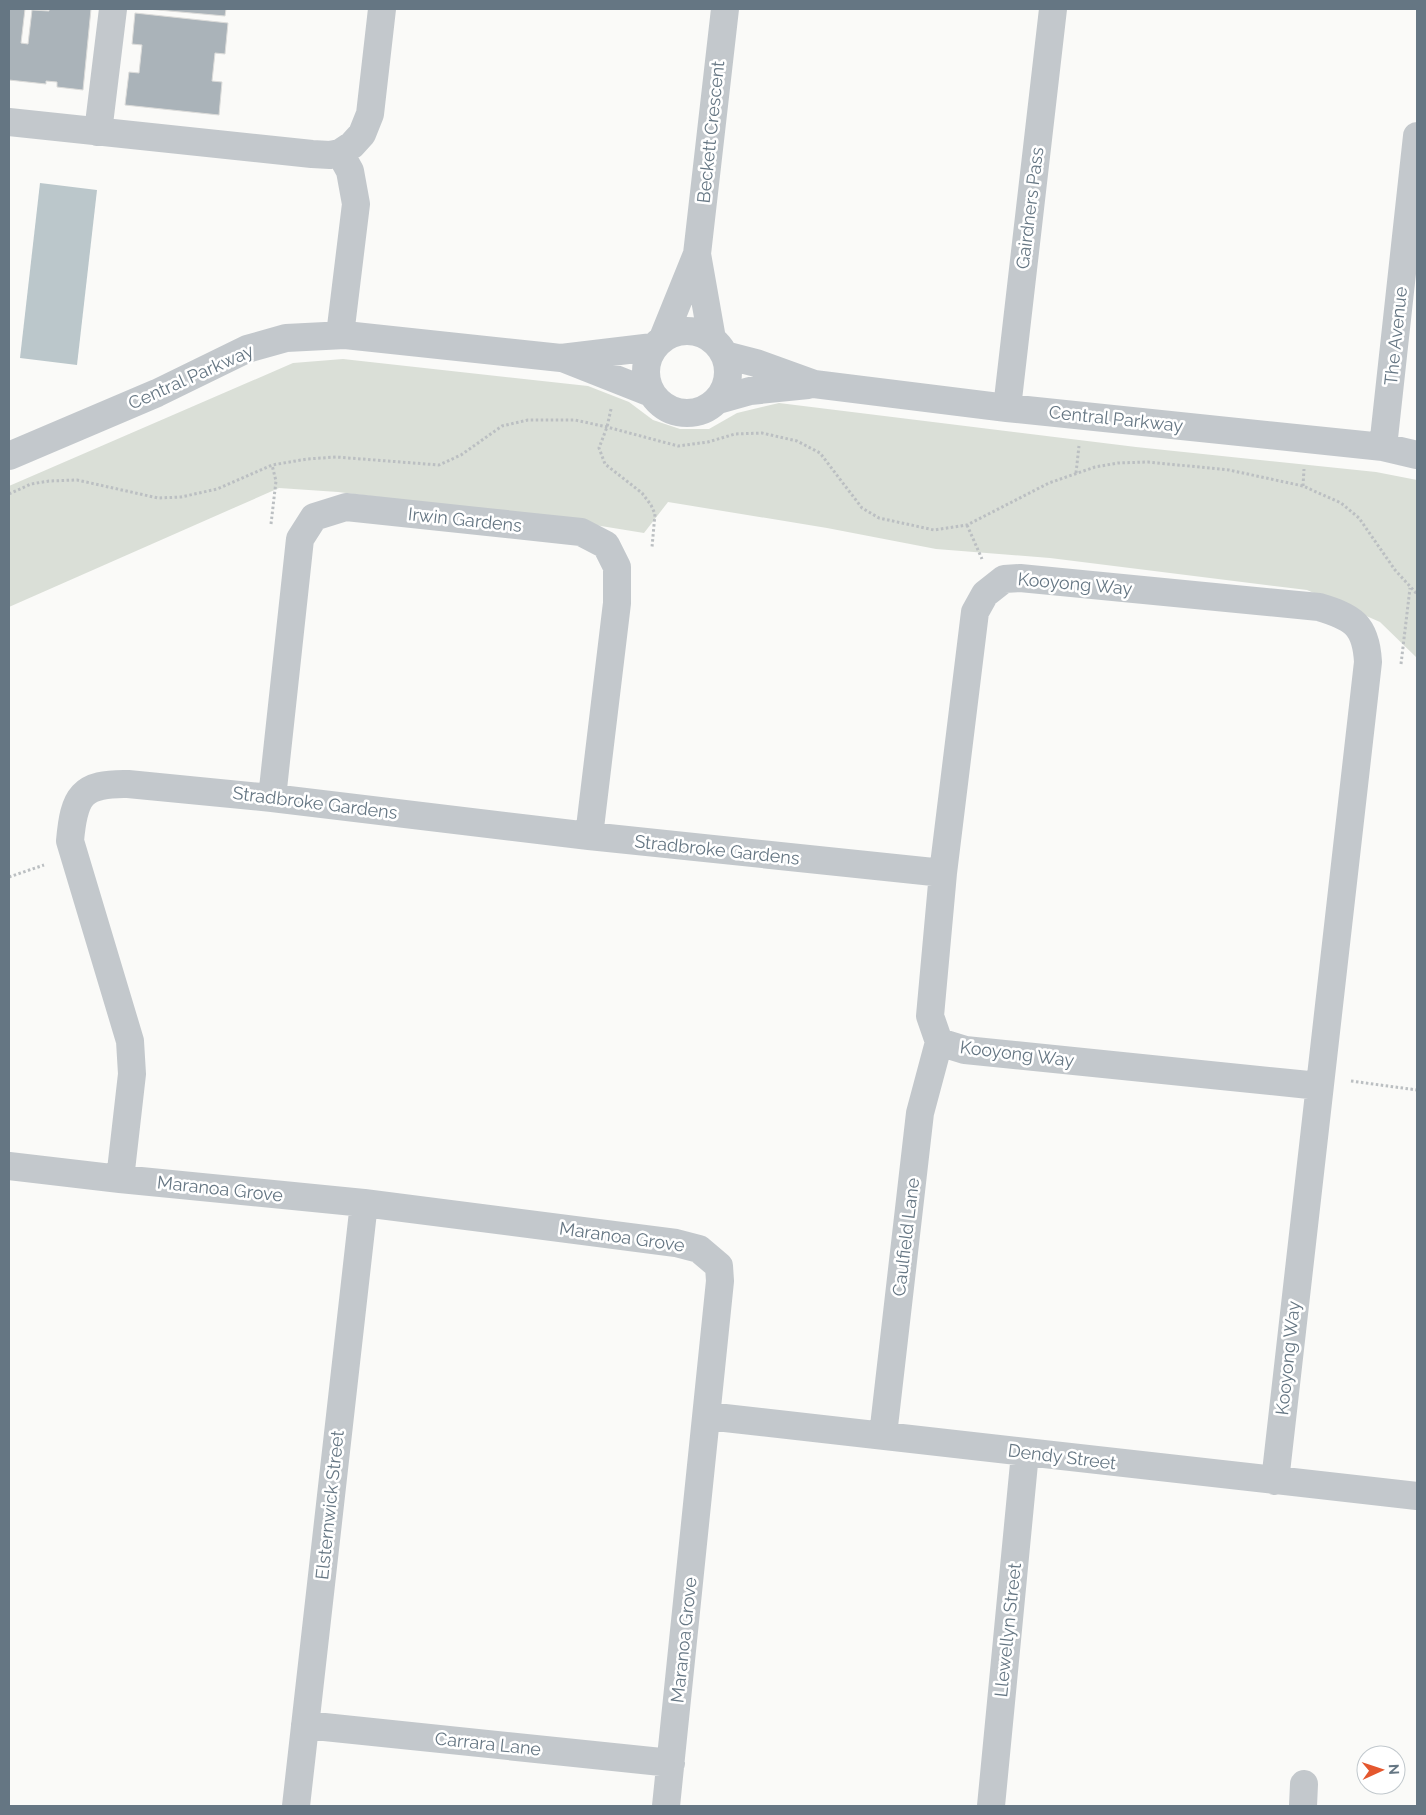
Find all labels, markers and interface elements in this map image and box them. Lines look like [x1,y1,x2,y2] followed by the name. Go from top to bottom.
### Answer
[693,60,728,204] street label: Beckett Crescent
[1012,145,1047,270] street label: Gairdners Pass
[1380,285,1411,386] street label: The Avenue
[125,339,257,414] street label: Central Parkway
[1048,401,1184,436] street label: Central Parkway
[407,503,523,536] street label: Irwin Gardens
[1017,568,1133,599] street label: Kooyong Way
[231,782,399,823] street label: Stradbroke Gardens
[633,830,801,869] street label: Stradbroke Gardens
[959,1036,1076,1071] street label: Kooyong Way
[156,1171,284,1206] street label: Maranoa Grove
[888,1176,923,1297] street label: Caulfield Lane
[558,1217,687,1256] street label: Maranoa Grove
[1271,1299,1304,1416] street label: Kooyong Way
[311,1429,348,1581] street label: Elsternwick Street
[1007,1439,1117,1474] street label: Dendy Street
[990,1562,1025,1698] street label: Llewellyn Street
[666,1576,701,1704] street label: Maranoa Grove
[434,1727,543,1760] street label: Carrara Lane
[1356,1745,1406,1795] north arrow
[1386,1764,1402,1775] text: N

